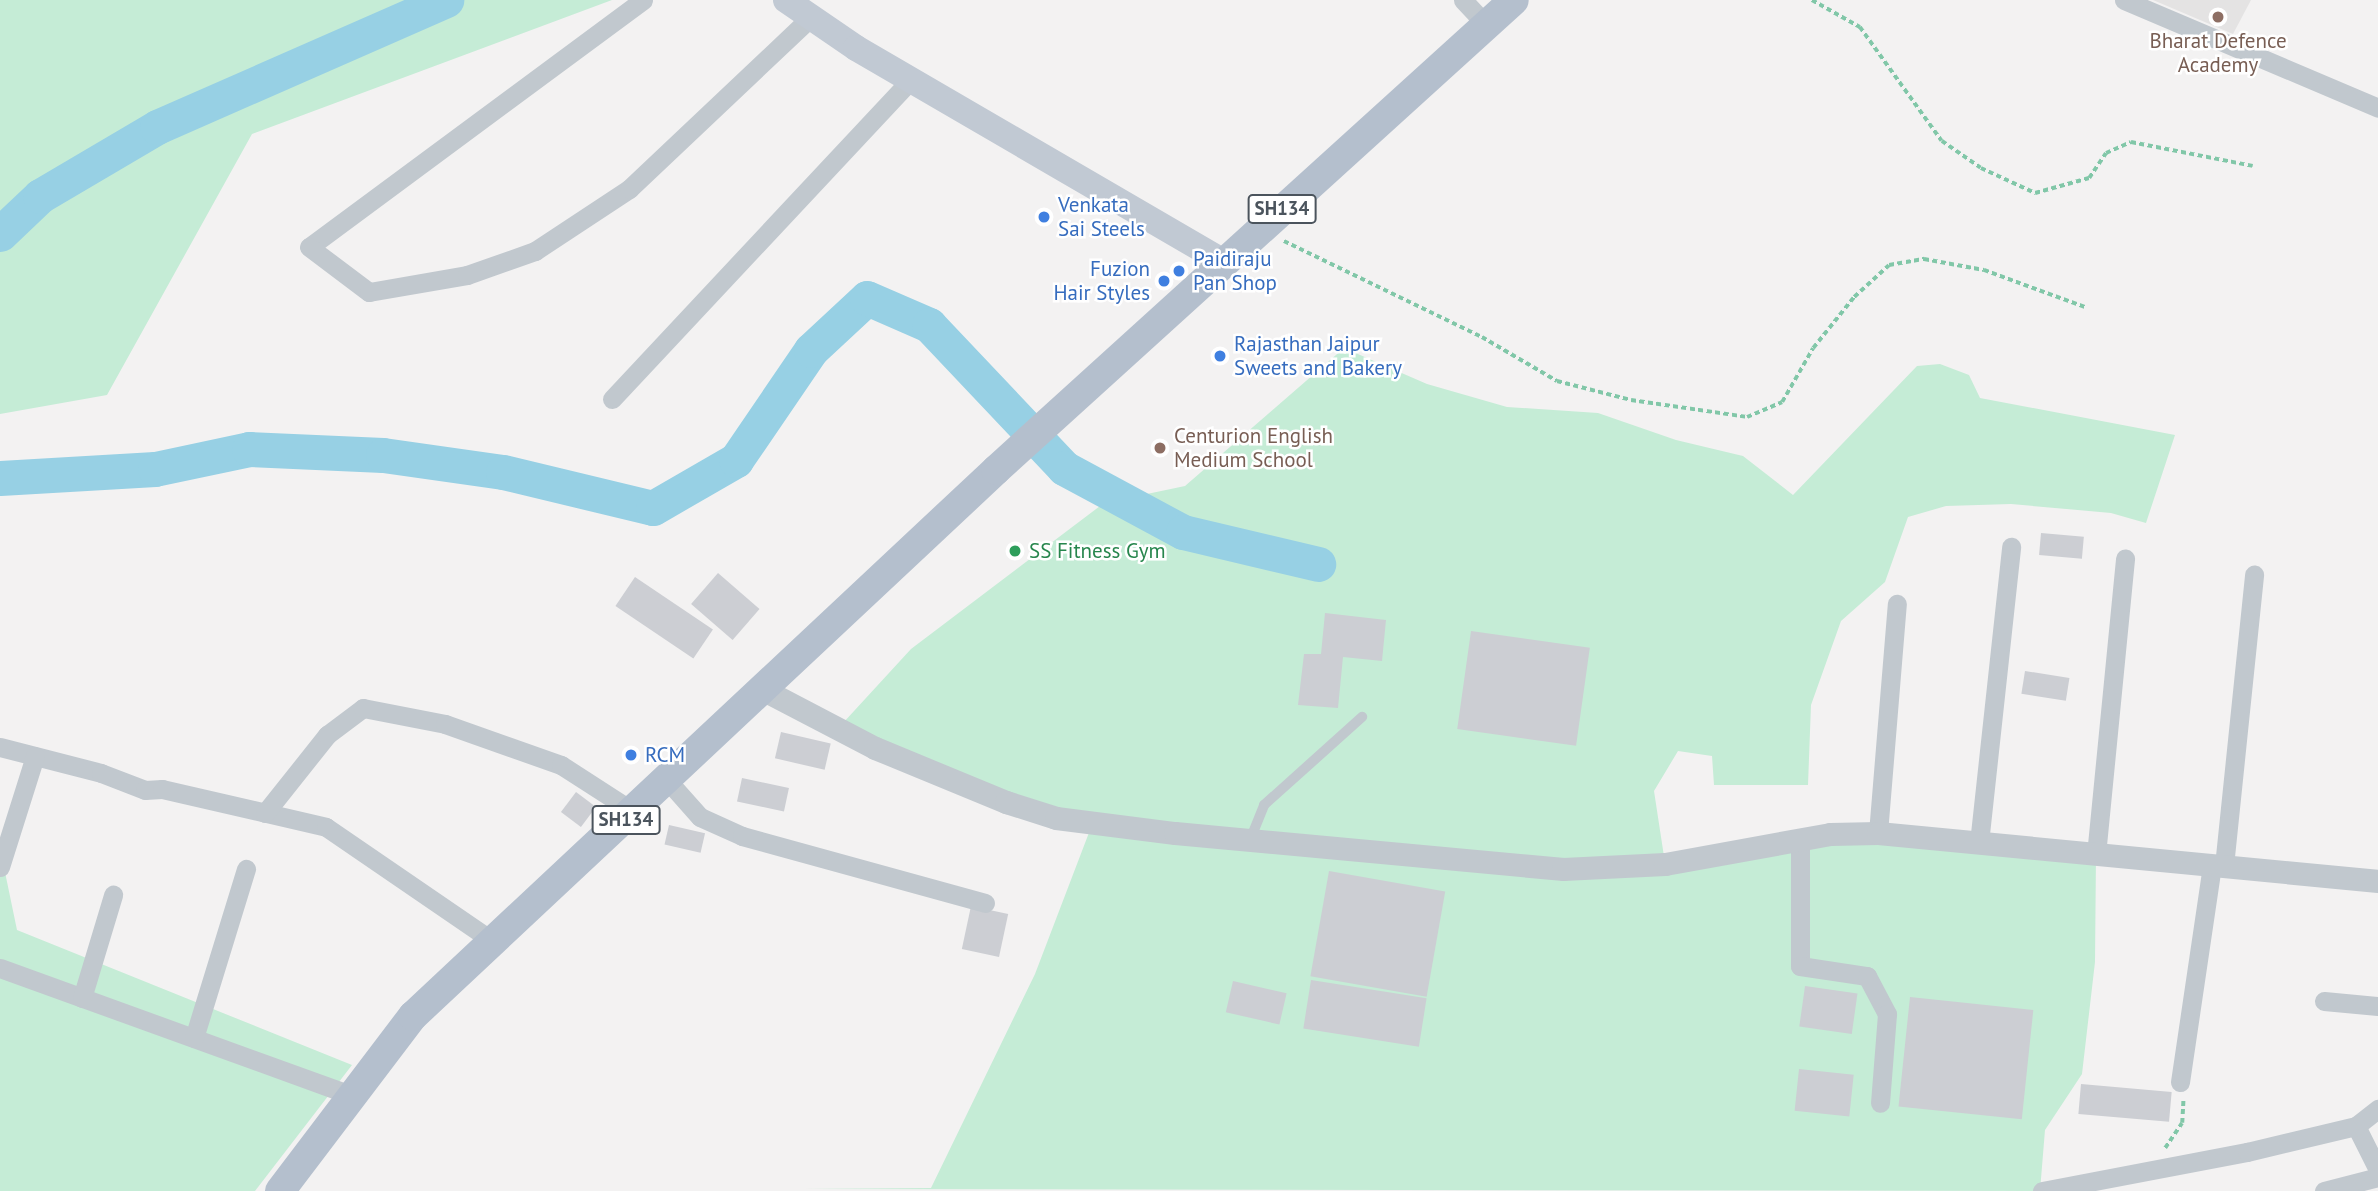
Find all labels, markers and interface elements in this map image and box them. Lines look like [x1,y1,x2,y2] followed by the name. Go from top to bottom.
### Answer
[2210,9,2226,25] marker: Bharat Defence Academy
[2149,28,2287,78] place label: Bharat Defence Academy
[1058,192,1145,242] place label: Venkata Sai Steels
[1247,194,1317,224] road number: SH134
[1036,209,1052,225] marker: Venkata Sai Steels
[1193,246,1277,296] place label: Paidiraju Pan Shop
[1053,256,1150,306] place label: Fuzion Hair Styles
[1171,263,1187,279] marker: Paidiraju Pan Shop
[1156,273,1172,289] marker: Fuzion Hair Styles
[1234,331,1402,381] place label: Rajasthan Jaipur Sweets and Bakery
[1212,348,1228,364] marker: Rajasthan Jaipur Sweets and Bakery
[1174,423,1333,473] place label: Centurion English Medium School
[1152,440,1168,456] marker: Centurion English Medium School
[1029,538,1166,564] place label: SS Fitness Gym
[1007,543,1023,559] marker: SS Fitness Gym
[645,742,685,768] place label: RCM
[623,747,639,763] marker: RCM
[591,804,661,835] road number: SH134

